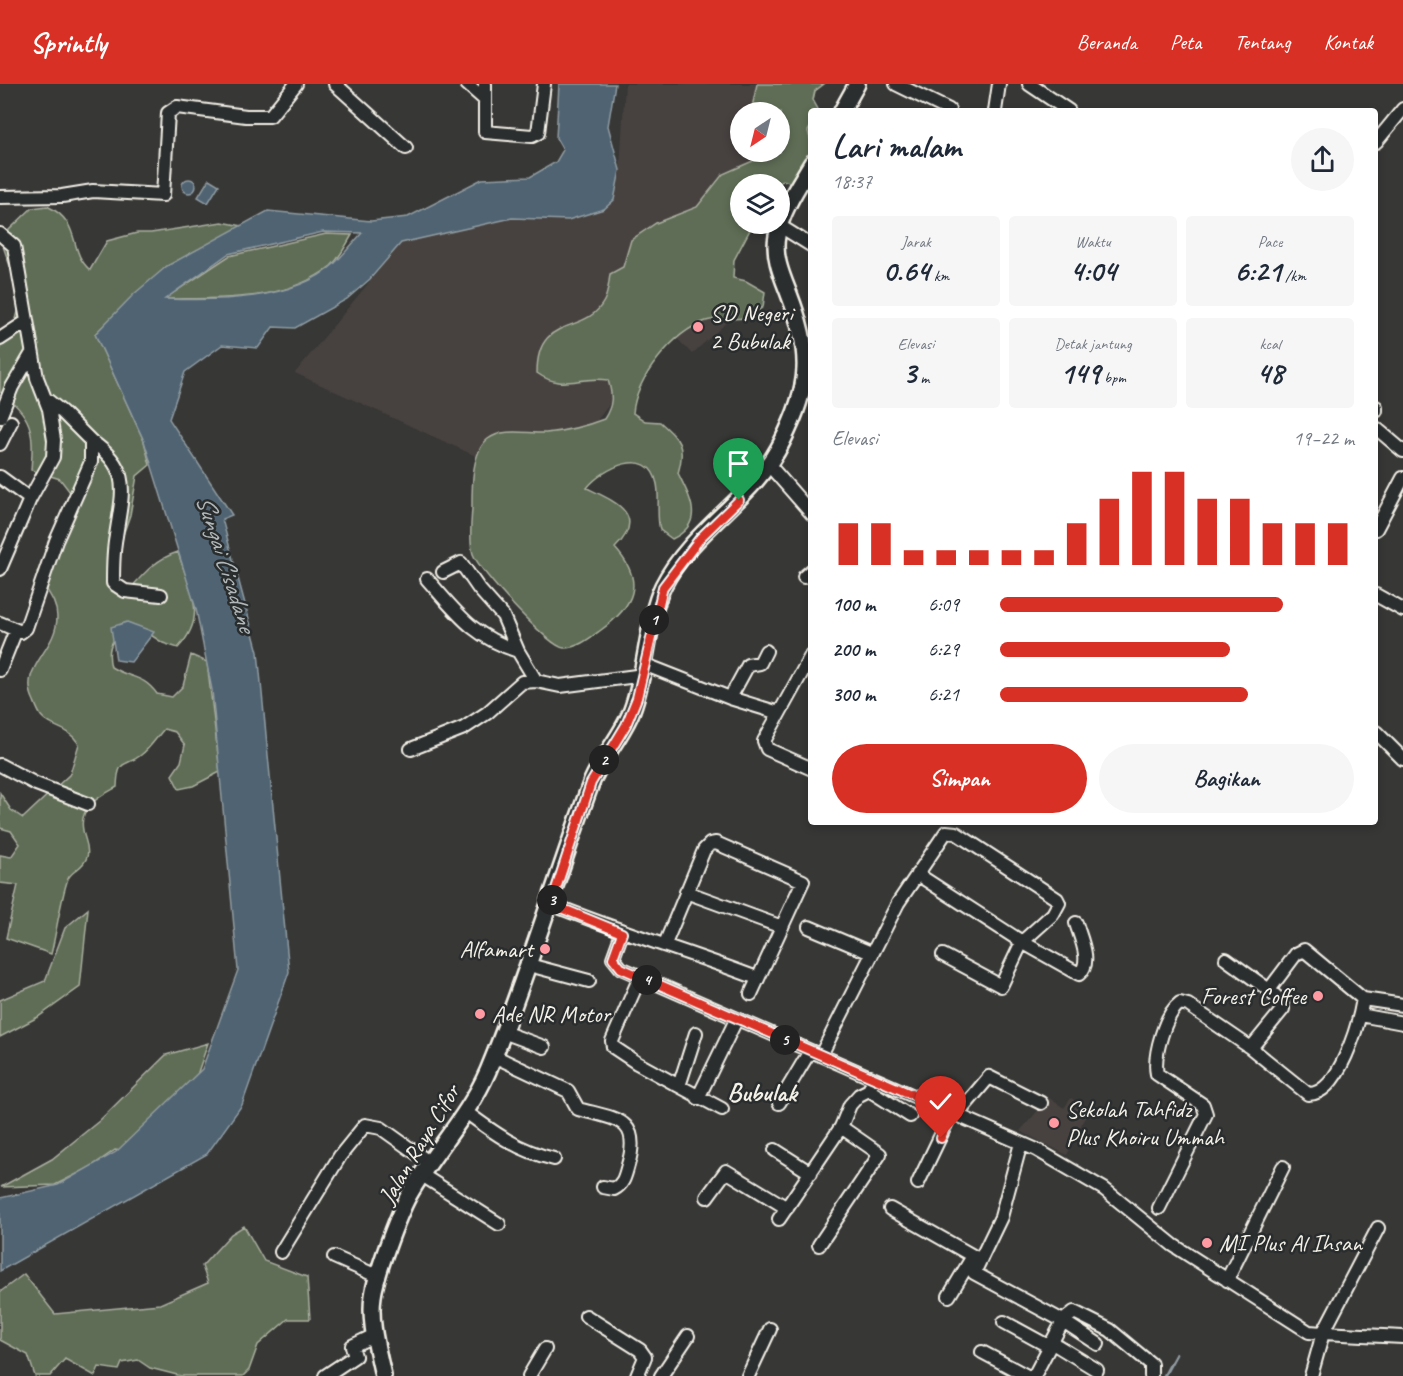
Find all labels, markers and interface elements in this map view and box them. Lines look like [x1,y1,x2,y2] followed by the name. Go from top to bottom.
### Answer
[30,25,107,60] text: Sprintly
[1077,29,1137,55] text: Beranda
[1170,29,1201,55] text: Peta
[1234,29,1291,55] text: Tentang
[1324,29,1373,55] text: Kontak
[730,102,790,162] north arrow
[730,102,790,234] map controls
[832,125,961,167] text: Lari malam
[1291,128,1354,191] button: share
[832,169,872,194] text: 18:37
[730,174,790,234] button: layers
[901,232,931,252] text: Jarak
[1075,232,1111,252] text: Waktu
[1258,232,1282,252] text: Pace
[883,252,930,290] text: 0.64
[1070,252,1116,290] text: 4:04
[1234,252,1281,290] text: 6:21
[930,266,949,286] text: km
[1281,266,1306,286] text: /km
[710,298,796,356] place label: SD Negeri 2 Bubulak
[691,320,705,334] marker: SD Negeri 2 Bubulak
[898,334,934,354] text: Elevasi
[1054,334,1132,354] text: Detak jantung
[1259,334,1281,354] text: kcal
[903,354,916,392] text: 3
[1060,354,1100,392] text: 149
[1257,354,1284,392] text: 48
[916,368,929,388] text: m
[1100,368,1126,388] text: bpm
[832,426,878,451] text: Elevasi
[1293,426,1354,451] text: 19–22 m
[713,438,764,500] pin
[722,447,755,480] icon: arrive
[188,491,265,640] water label: Sungai Cisadane
[832,592,875,617] text: 100 m
[928,592,959,617] text: 6:09
[639,605,669,635] pin: 1
[650,610,658,630] text: 1
[832,637,875,662] text: 200 m
[928,637,959,662] text: 6:29
[832,682,875,707] text: 300 m
[928,682,959,707] text: 6:21
[832,744,1087,813] button: Simpan
[1099,744,1354,813] button: Bagikan
[589,745,619,775] pin: 2
[600,750,608,770] text: 2
[537,885,567,915] pin: 3
[548,890,556,910] text: 3
[460,934,535,964] place label: Alfamart
[538,942,552,956] marker: Alfamart
[632,965,662,995] pin: 4
[643,970,651,990] text: 4
[1201,981,1308,1011] place label: Forest Coffee
[1311,989,1325,1003] marker: Forest Coffee
[492,999,612,1029] place label: Ade NR Motor
[473,1007,487,1021] marker: Ade NR Motor
[770,1025,800,1055] pin: 5
[782,1030,788,1050] text: 5
[727,1076,799,1109] district label: Bubulak
[915,1076,966,1138] pin
[371,1077,468,1210] street label: Jalan Raya Cifor
[924,1085,957,1118] icon: check
[1066,1094,1226,1152] place label: Sekolah Tahfidz Plus Khoiru Ummah
[1047,1116,1061,1130] marker: Sekolah Tahfidz Plus Khoiru Ummah
[1219,1228,1363,1258] place label: MI Plus Al Ihsan
[1200,1236,1214,1250] marker: MI Plus Al Ihsan

